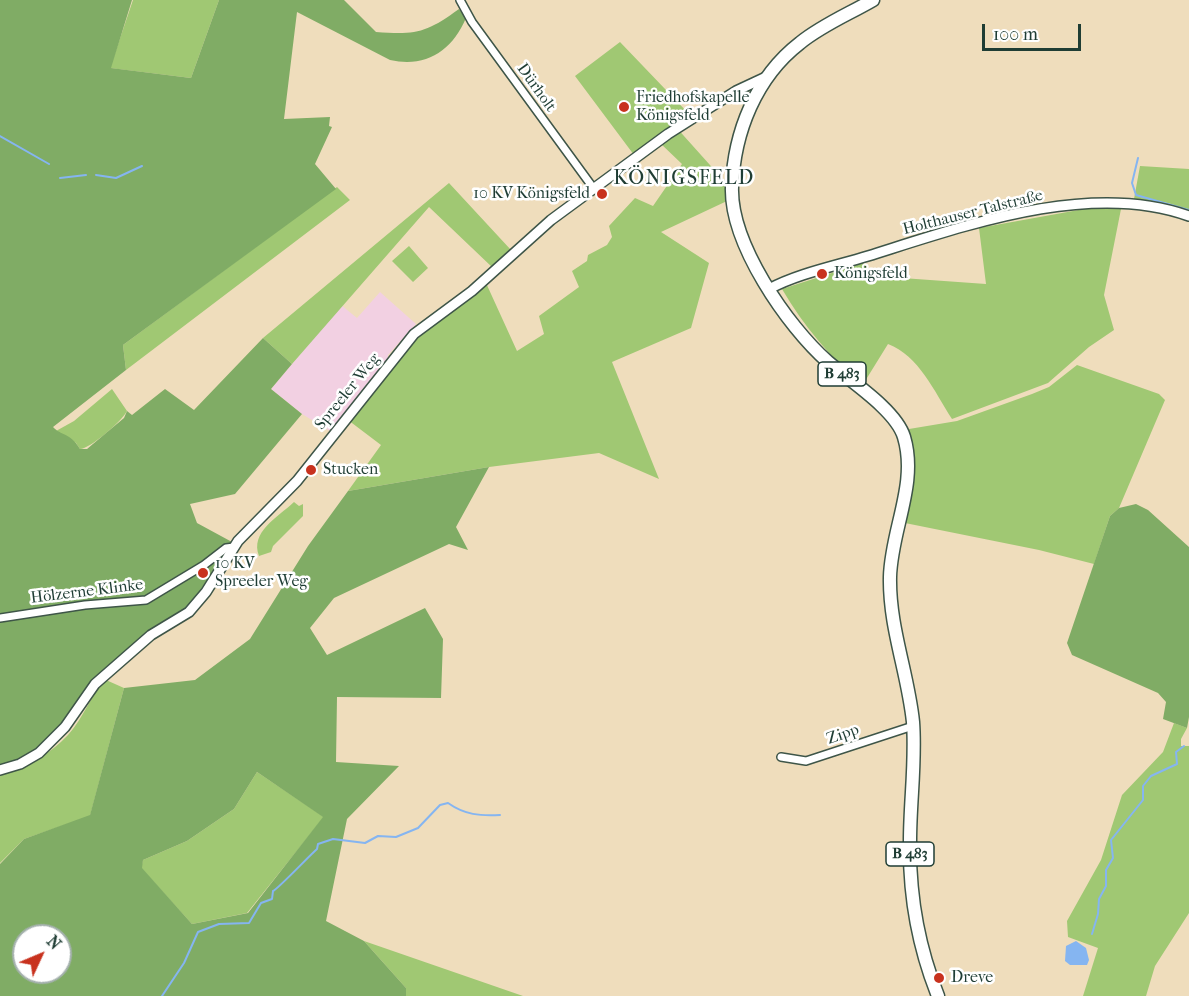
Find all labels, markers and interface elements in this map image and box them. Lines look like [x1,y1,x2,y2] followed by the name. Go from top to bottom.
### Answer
[985,12,1084,50] scale bar
[993,24,1038,45] text: 100 m
[512,60,560,116] street label: Dürholt
[636,88,749,126] place label: Friedhofskapelle Königsfeld
[617,100,631,114] marker: Friedhofskapelle Königsfeld
[613,167,755,191] district label: KÖNIGSFELD
[473,184,590,204] place label: 10 KV Königsfeld
[901,186,1045,240] street label: Holthauser Talstraße
[595,187,609,201] marker: 10 KV Königsfeld
[834,264,908,284] place label: Königsfeld
[815,267,829,281] marker: Königsfeld
[311,350,385,434] street label: Spreeler Weg
[818,362,866,386] road number: B 483
[323,460,378,480] place label: Stucken
[304,463,318,477] marker: Stucken
[215,554,308,592] place label: 10 KV Spreeler Weg
[196,566,210,580] marker: 10 KV Spreeler Weg
[30,576,144,608] street label: Hölzerne Klinke
[824,721,862,749] street label: Zipp
[886,842,934,866] road number: B 483
[12,924,72,984] north arrow
[43,932,65,953] text: N
[951,968,993,988] place label: Dreve
[932,971,946,985] marker: Dreve

